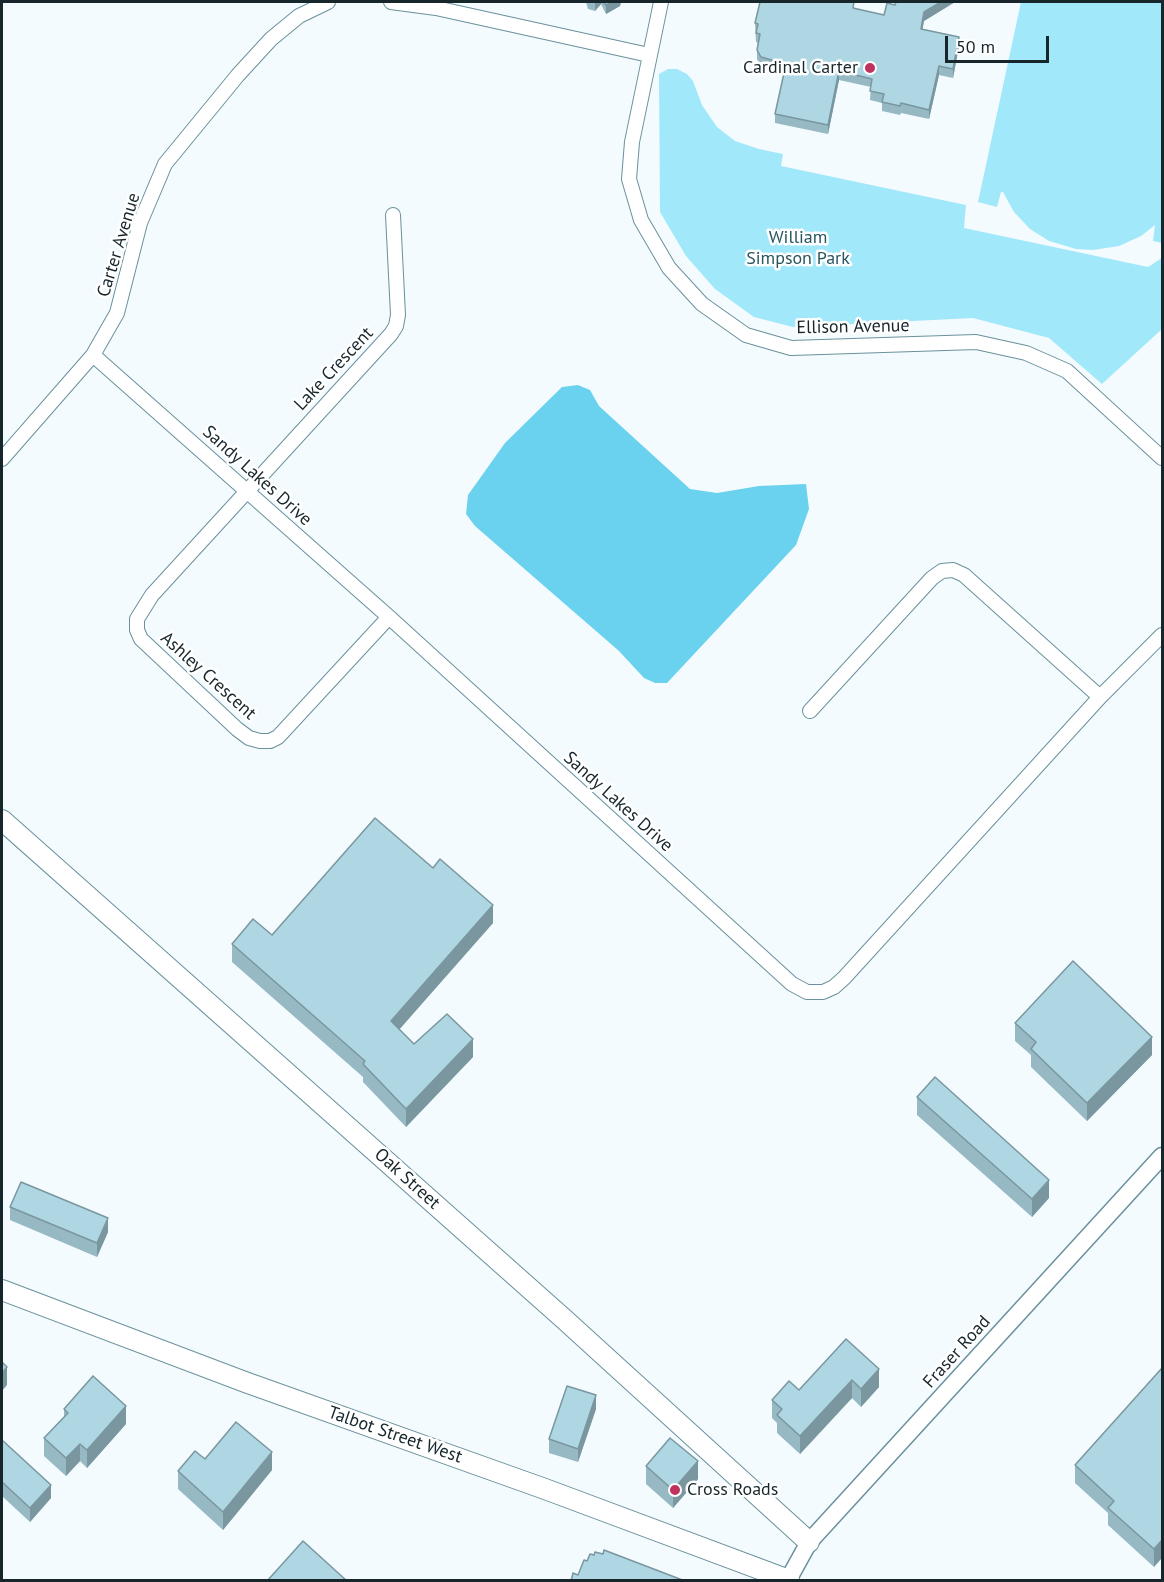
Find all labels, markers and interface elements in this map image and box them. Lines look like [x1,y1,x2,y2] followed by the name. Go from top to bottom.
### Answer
[948,24,1052,62] scale bar
[956,35,995,58] text: 50 m
[743,57,858,79] place label: Cardinal Carter
[863,61,877,75] marker: Cardinal Carter
[93,190,145,300] street label: Carter Avenue
[746,227,850,270] park label: William Simpson Park
[796,315,910,339] street label: Ellison Avenue
[290,323,378,415] street label: Lake Crescent
[198,421,316,531] street label: Sandy Lakes Drive
[156,628,260,724] street label: Ashley Crescent
[559,747,677,857] street label: Sandy Lakes Drive
[370,1144,444,1214] street label: Oak Street
[919,1311,995,1393] street label: Fraser Road
[325,1402,465,1468] street label: Talbot Street West
[687,1479,778,1501] place label: Cross Roads
[668,1483,682,1497] marker: Cross Roads

